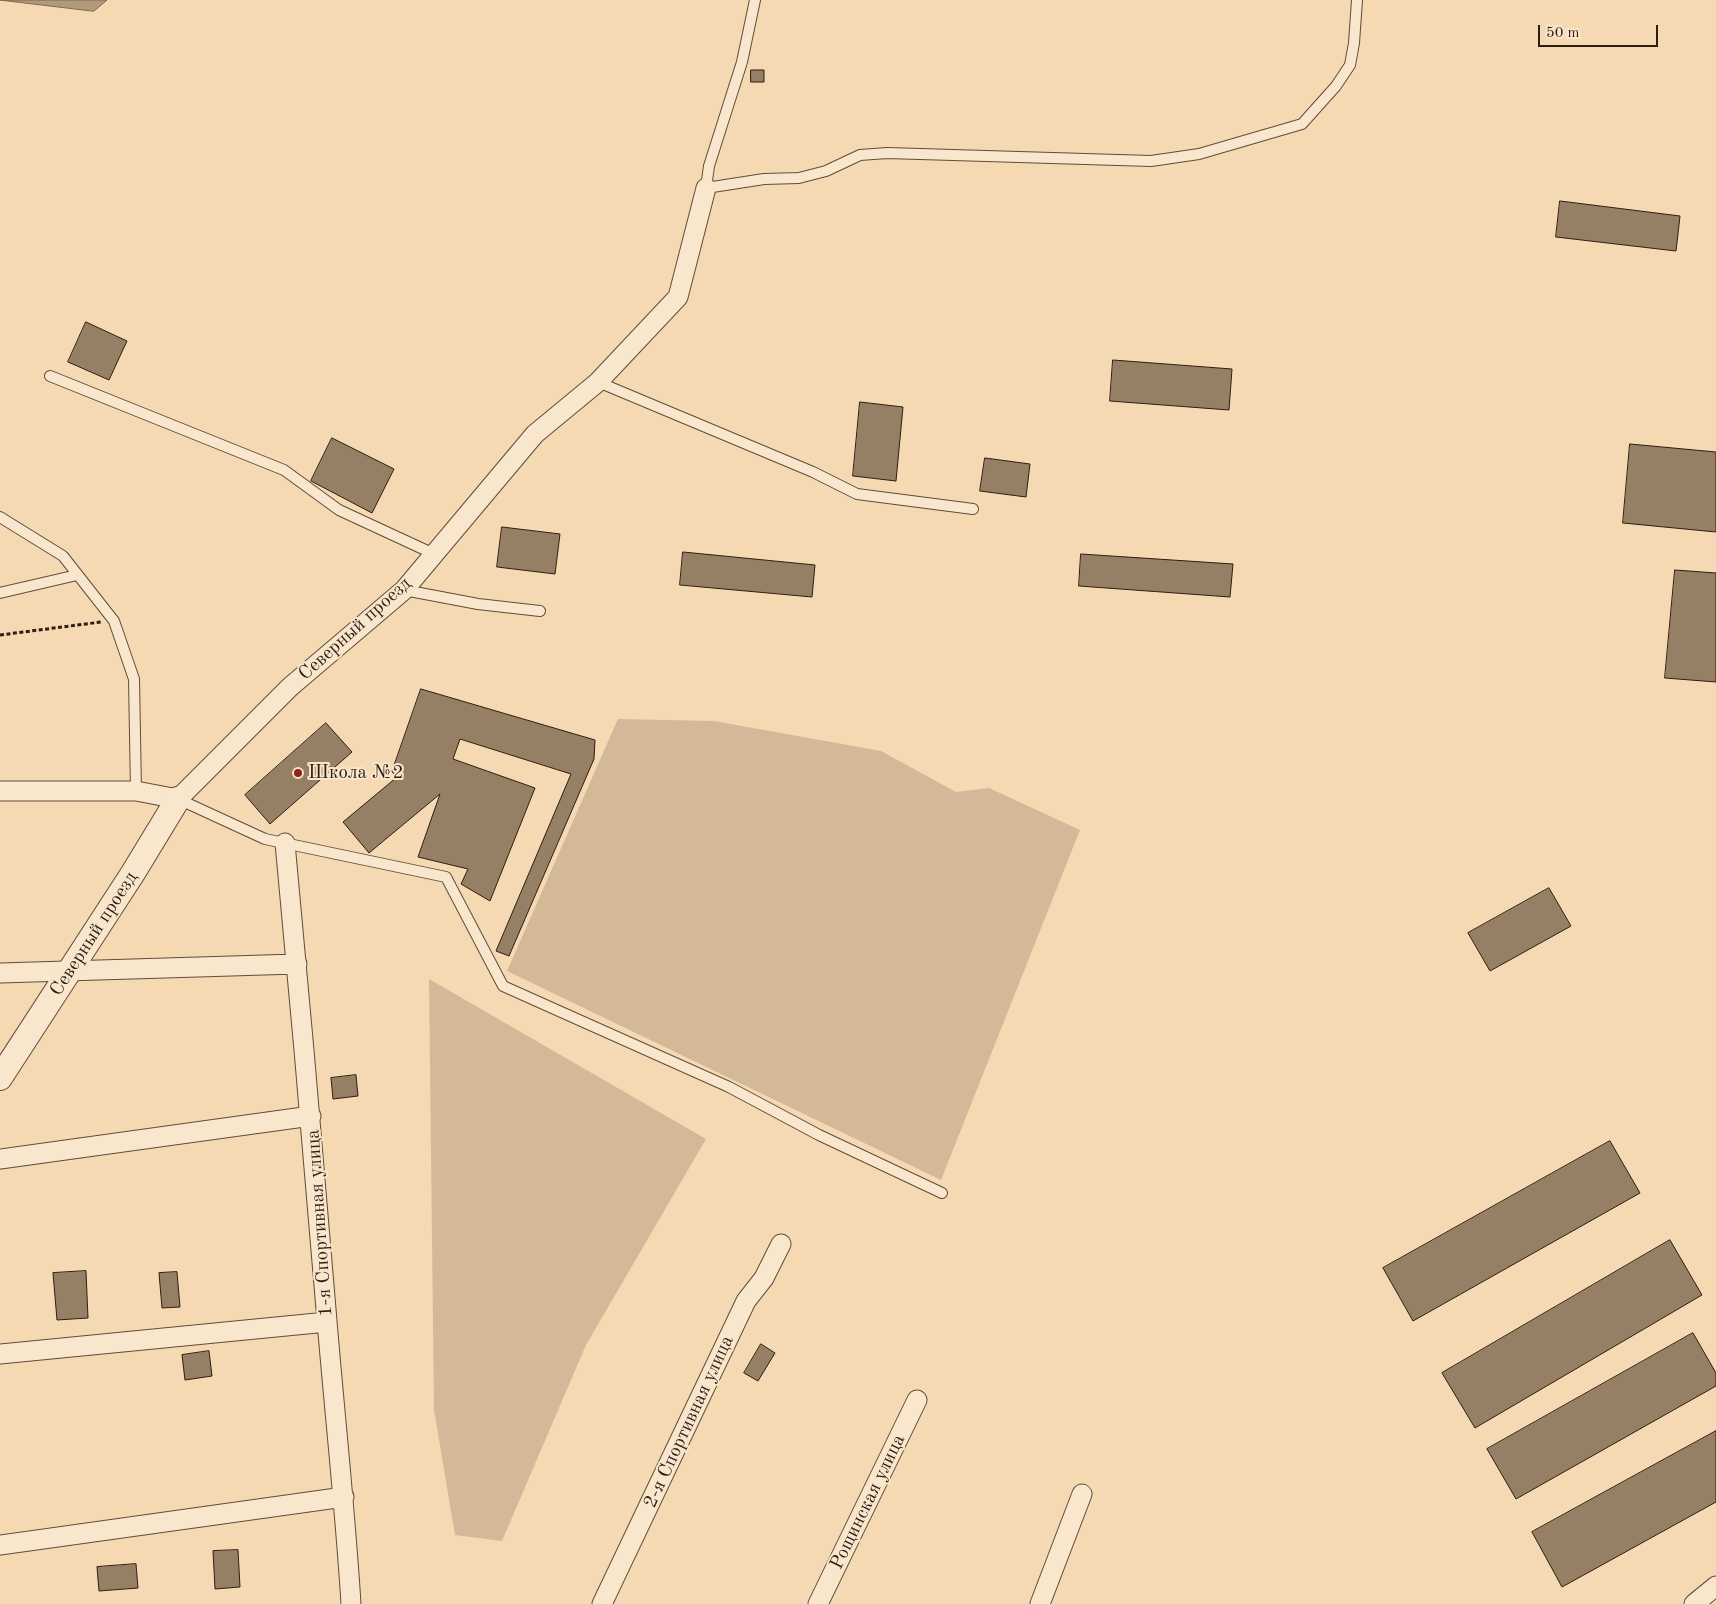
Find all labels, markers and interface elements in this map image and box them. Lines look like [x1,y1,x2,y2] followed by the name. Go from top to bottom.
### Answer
[1541,15,1661,47] scale bar
[1546,26,1580,41] text: 50 m
[294,572,416,686] street label: Северный проезд
[308,762,403,784] place label: Школа №2
[292,767,304,779] marker: Школа №2
[45,868,143,1000] street label: Северный проезд
[302,1129,338,1317] street label: 1-я Спортивная улица
[639,1332,739,1512] street label: 2-я Спортивная улица
[825,1431,911,1573] street label: Рощинская улица

